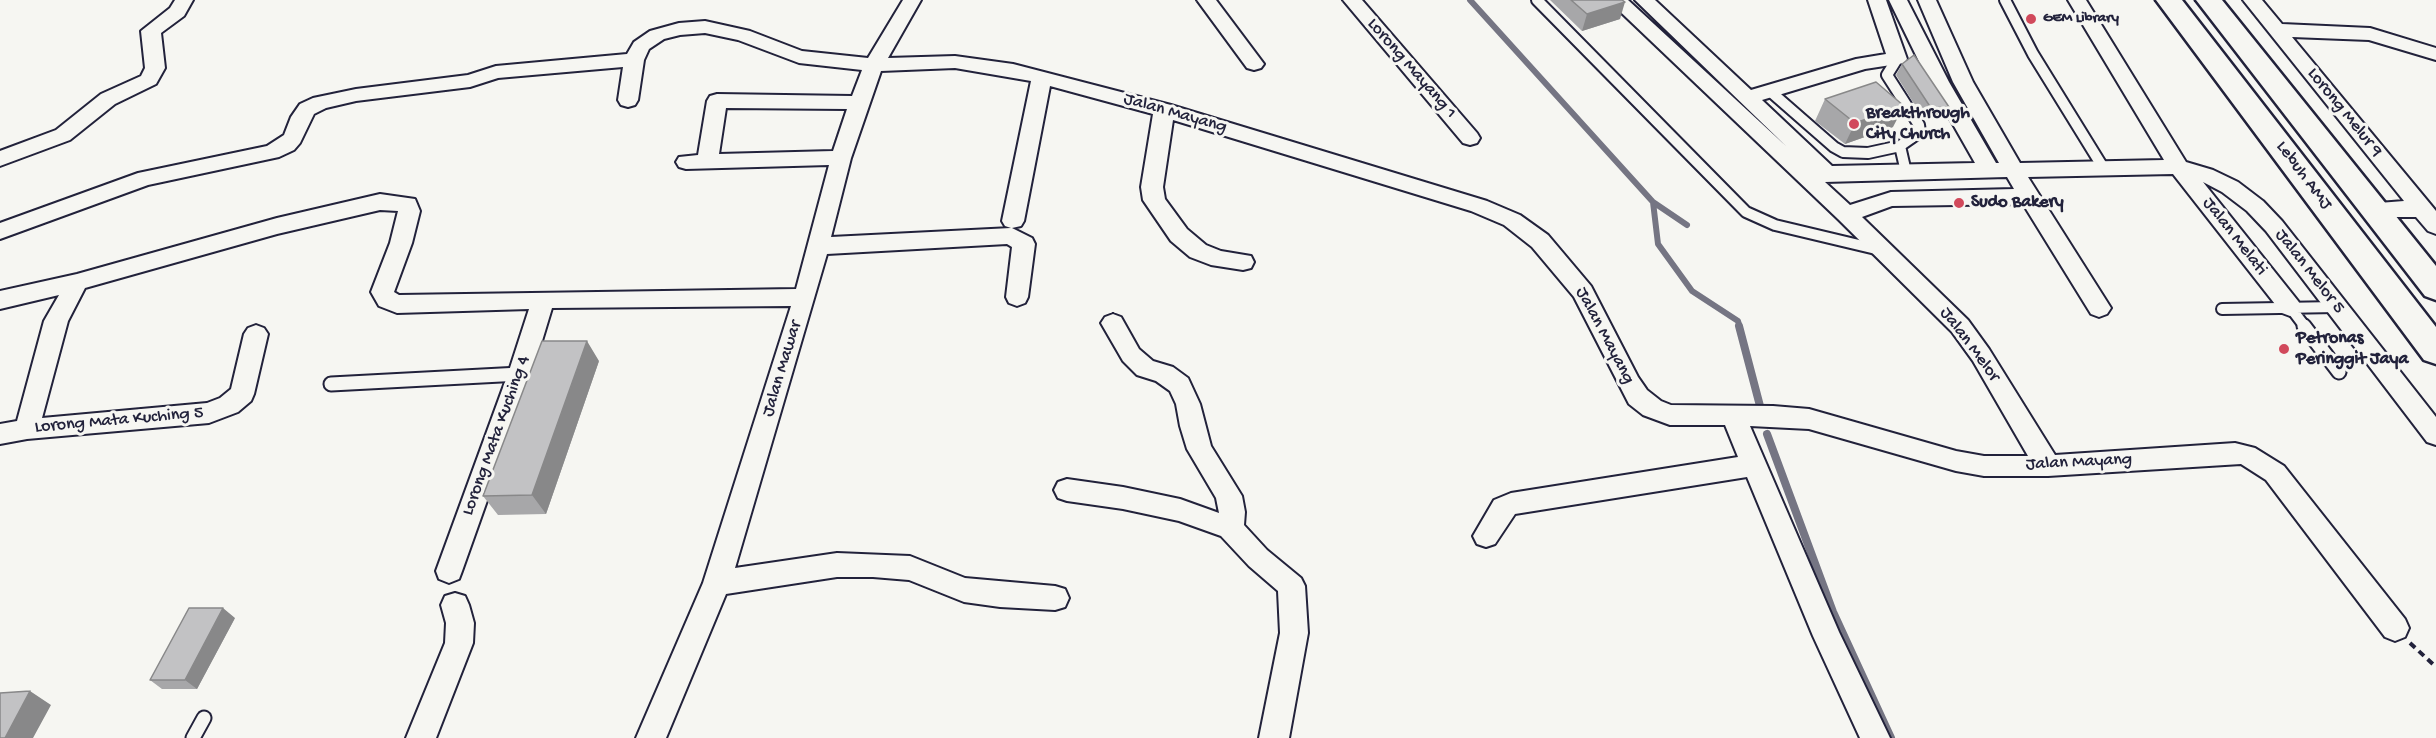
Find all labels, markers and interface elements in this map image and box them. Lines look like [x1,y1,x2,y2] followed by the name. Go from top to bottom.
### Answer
[2043,10,2119,28] place label: GEM Library
[2024,12,2038,26] marker: GEM Library
[1361,14,1461,124] street label: Lorong Mayang 1
[2301,64,2387,162] street label: Lorong Melur 9
[1121,89,1229,139] street label: Jalan Mayang
[1866,103,1970,146] place label: Breakthrough City Church
[1847,117,1861,131] marker: Breakthrough City Church
[2270,137,2336,215] street label: Lebuh AMJ
[1971,192,2064,214] place label: Sudo Bakery
[2197,194,2271,280] street label: Jalan Melati
[1952,196,1966,210] marker: Sudo Bakery
[2269,225,2349,319] street label: Jalan Melor 5
[1569,284,1639,388] street label: Jalan Mayang
[1934,303,2004,387] street label: Jalan Melor
[758,318,808,420] street label: Jalan Mawar
[2296,328,2408,370] place label: Petronas Peringgit Jaya
[2277,342,2291,356] marker: Petronas Peringgit Jaya
[458,353,536,519] street label: Lorong Mata Kuching 4
[34,403,204,439] street label: Lorong Mata Kuching 5
[2025,449,2133,477] street label: Jalan Mayang

